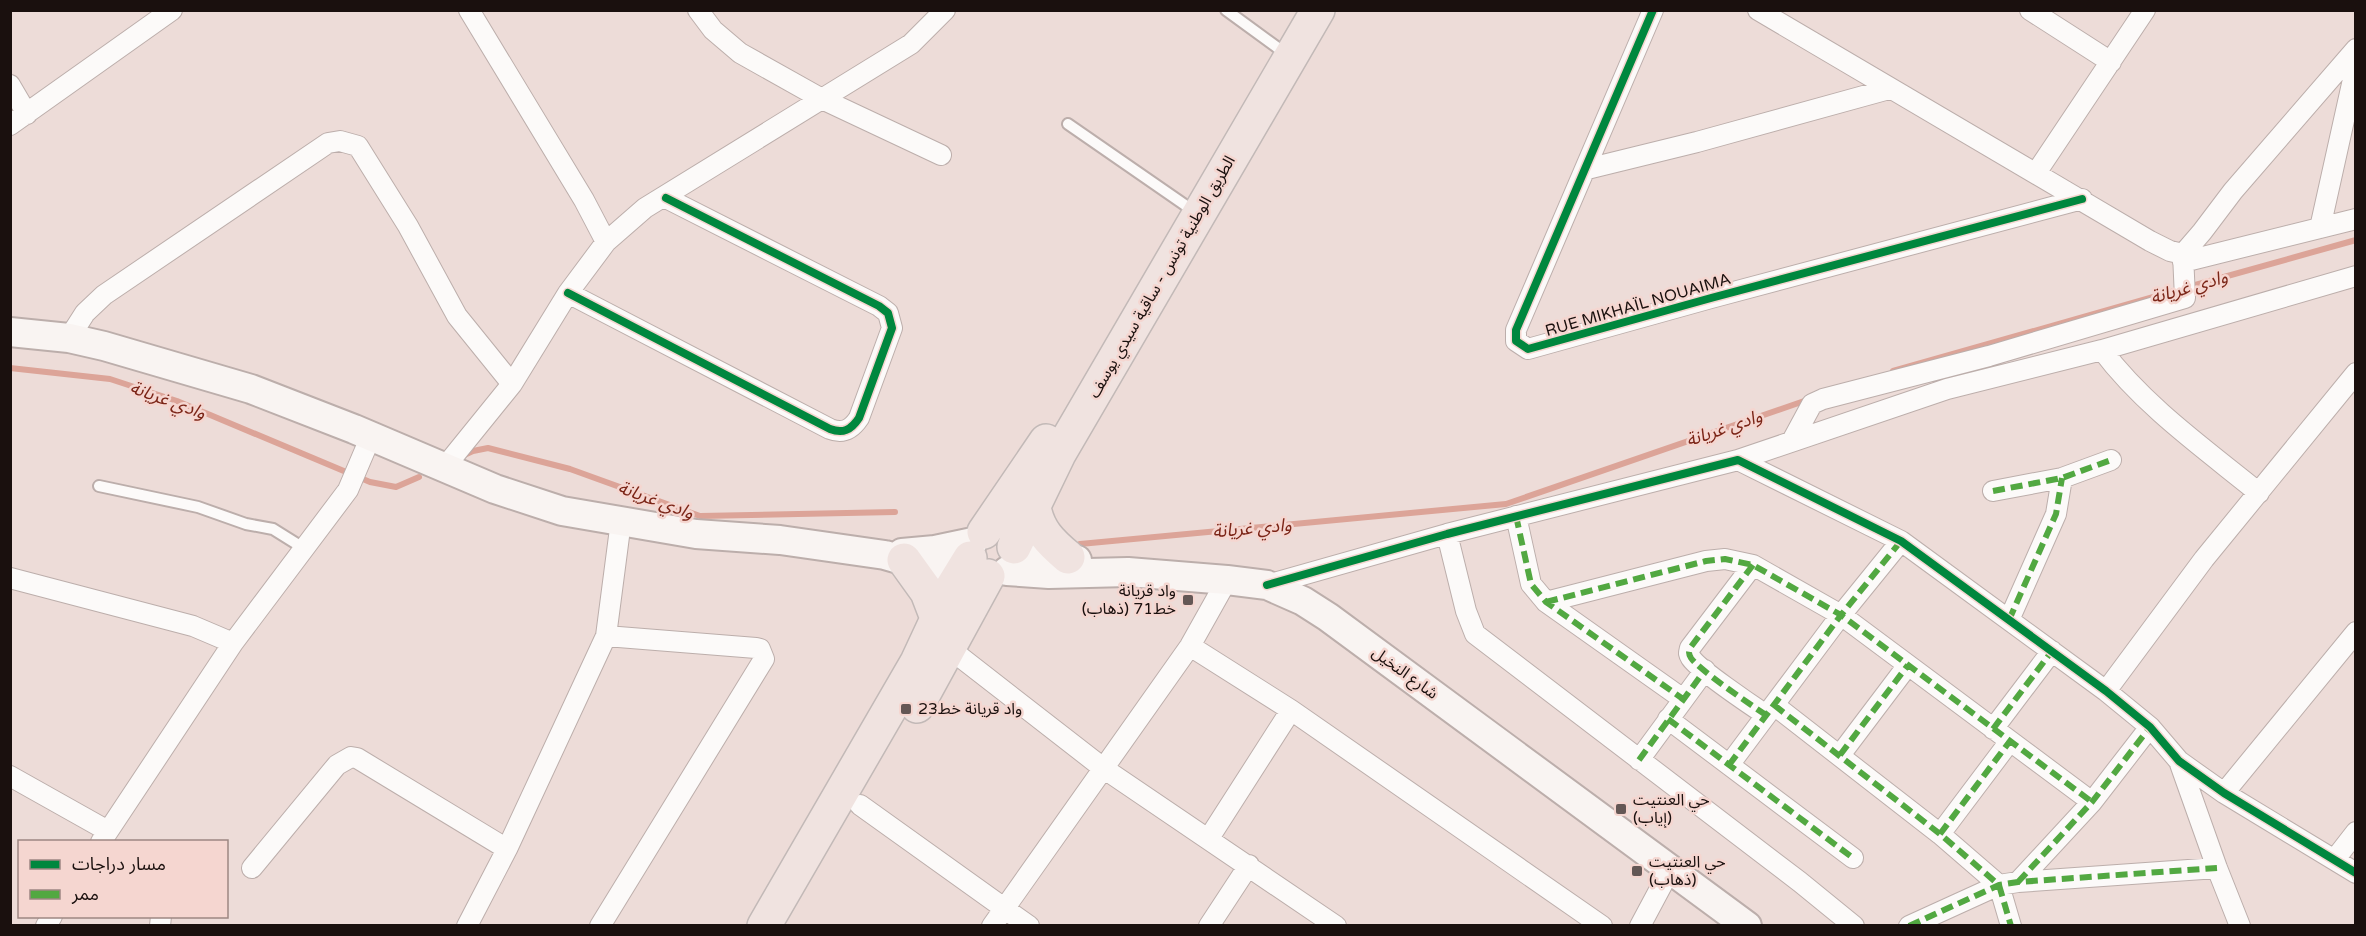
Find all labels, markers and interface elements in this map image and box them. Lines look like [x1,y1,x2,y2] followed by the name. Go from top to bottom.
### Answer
[1084,152,1241,403] street label: الطريق الوطنية تونس - ساقية سيدي يوسف
[2148,266,2231,312] water label: وادي غريانة
[1543,269,1733,341] street label: RUE MIKHAÏL NOUAIMA
[126,376,209,427] water label: وادي غريانة
[1683,405,1766,454] water label: وادي غريانة
[614,476,697,527] water label: وادي غريانة
[1212,514,1293,546] water label: وادي غريانة
[1082,581,1176,619] place label: واد قريانة خط71 (ذهاب)
[1181,593,1195,607] marker: واد قريانة خط71 (ذهاب)
[1367,642,1442,705] street label: شارع النخيل
[918,699,1022,719] place label: واد قريانة خط23
[899,702,913,716] marker: واد قريانة خط23
[1633,790,1710,828] place label: حي العنتيت (إياب)
[1614,802,1628,816] marker: حي العنتيت (إياب)
[18,840,228,918] legend
[1649,852,1726,890] place label: حي العنتيت (ذهاب)
[72,853,166,875] text: مسار دراجات
[1630,864,1644,878] marker: حي العنتيت (ذهاب)
[71,883,99,905] text: ممر

